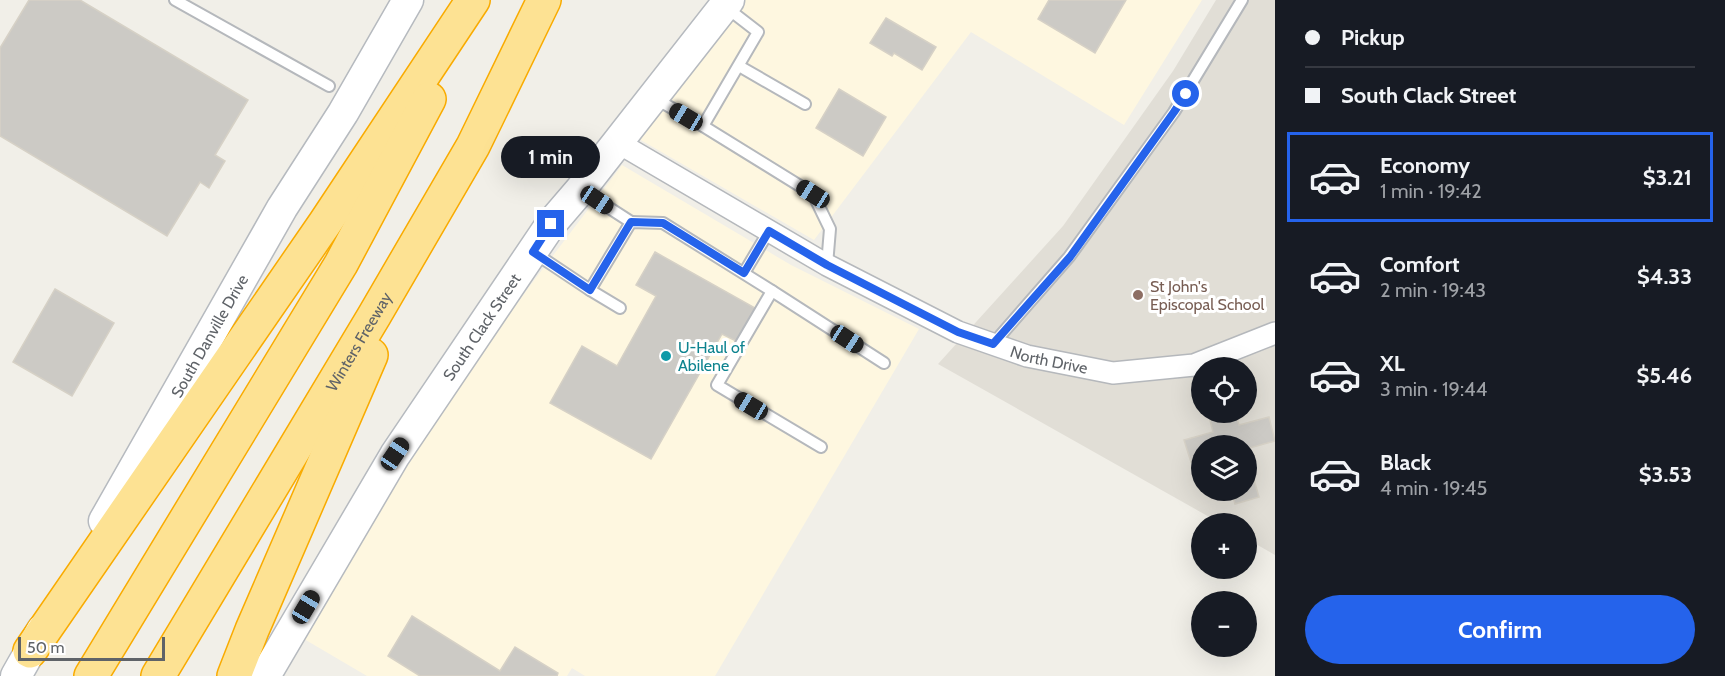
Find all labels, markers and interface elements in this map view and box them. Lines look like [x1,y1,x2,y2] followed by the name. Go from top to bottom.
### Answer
[1341,24,1405,51] text: Pickup
[1172,80,1199,107] route start
[1341,82,1516,109] text: South Clack Street
[666,100,706,134] car
[502,137,600,179] callout: 1 min
[528,145,573,169] text: 1 min
[1308,150,1362,204] icon: car
[1380,152,1470,179] text: Economy
[1643,164,1692,191] text: $3.21
[793,177,833,211] car
[1380,179,1482,203] text: 1 min · 19:42
[577,182,617,218] car
[537,210,564,237] route end
[1308,249,1362,303] icon: car
[1380,251,1459,278] text: Comfort
[1637,263,1692,290] text: $4.33
[439,270,525,384] street label: South Clack Street
[167,271,252,401] street label: South Danville Drive
[1150,277,1264,314] place label: St John's Episcopal School
[1380,278,1486,302] text: 2 min · 19:43
[1131,288,1145,302] marker: St John's Episcopal School
[322,289,396,395] street label: Winters Freeway
[827,322,867,356] car
[678,338,746,375] place label: U-Haul of Abilene
[1008,342,1089,378] street label: North Drive
[1308,348,1362,402] icon: car
[659,349,673,363] marker: U-Haul of Abilene
[1380,350,1405,377] text: XL
[1191,357,1257,657] map controls
[1191,357,1257,423] button: locate
[1637,362,1692,389] text: $5.46
[1380,377,1487,401] text: 3 min · 19:44
[731,389,771,423] car
[377,434,413,474] car
[1191,435,1257,501] button: layers
[1308,447,1362,501] icon: car
[1380,449,1431,476] text: Black
[1639,461,1692,488] text: $3.53
[1380,476,1487,500] text: 4 min · 19:45
[1191,513,1257,579] button: +
[289,587,323,627] car
[1191,591,1257,657] button: −
[1305,595,1695,664] button: Confirm
[18,634,165,662] scale bar
[27,638,64,657] text: 50 m

